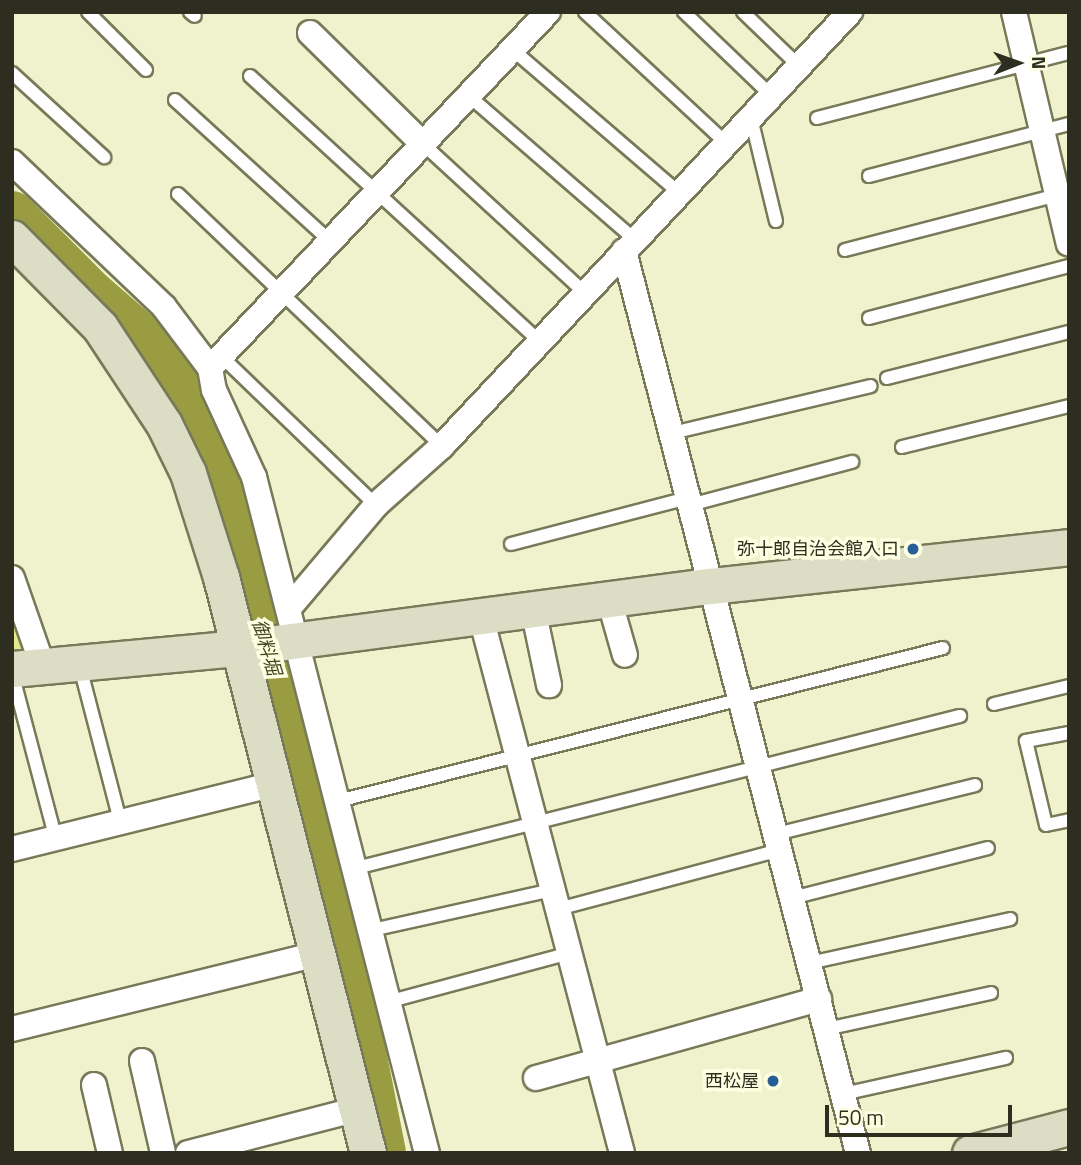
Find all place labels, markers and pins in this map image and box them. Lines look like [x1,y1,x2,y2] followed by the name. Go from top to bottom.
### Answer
[737,538,899,560] place label: 弥十郎自治会館入口
[905,541,921,557] marker: 弥十郎自治会館入口
[705,1070,759,1092] place label: 西松屋
[765,1073,781,1089] marker: 西松屋

